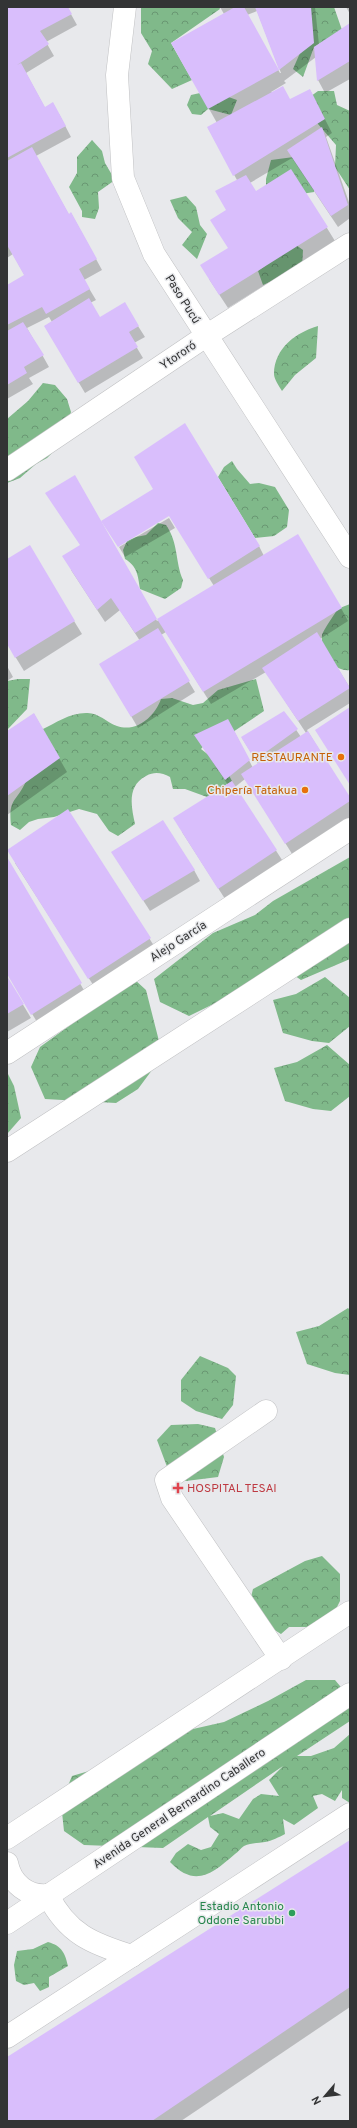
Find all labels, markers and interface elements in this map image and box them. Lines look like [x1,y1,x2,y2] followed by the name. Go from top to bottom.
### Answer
[161,272,204,327] street label: Paso Pucú
[157,338,200,374] street label: Ytororó
[251,750,333,766] place label: RESTAURANTE
[336,752,346,762] marker: RESTAURANTE
[207,783,297,799] place label: Chipería Tatakua
[300,785,310,795] marker: Chipería Tatakua
[147,917,210,966] street label: Alejo García
[187,1481,277,1497] place label: HOSPITAL TESAI
[172,1482,184,1494] marker: HOSPITAL TESAI
[90,1745,269,1873] street label: Avenida General Bernardino Caballero
[198,1899,284,1929] place label: Estadio Antonio Oddone Sarubbi
[287,1908,297,1918] marker: Estadio Antonio Oddone Sarubbi
[305,2076,345,2116] north arrow
[309,2093,325,2107] text: N

